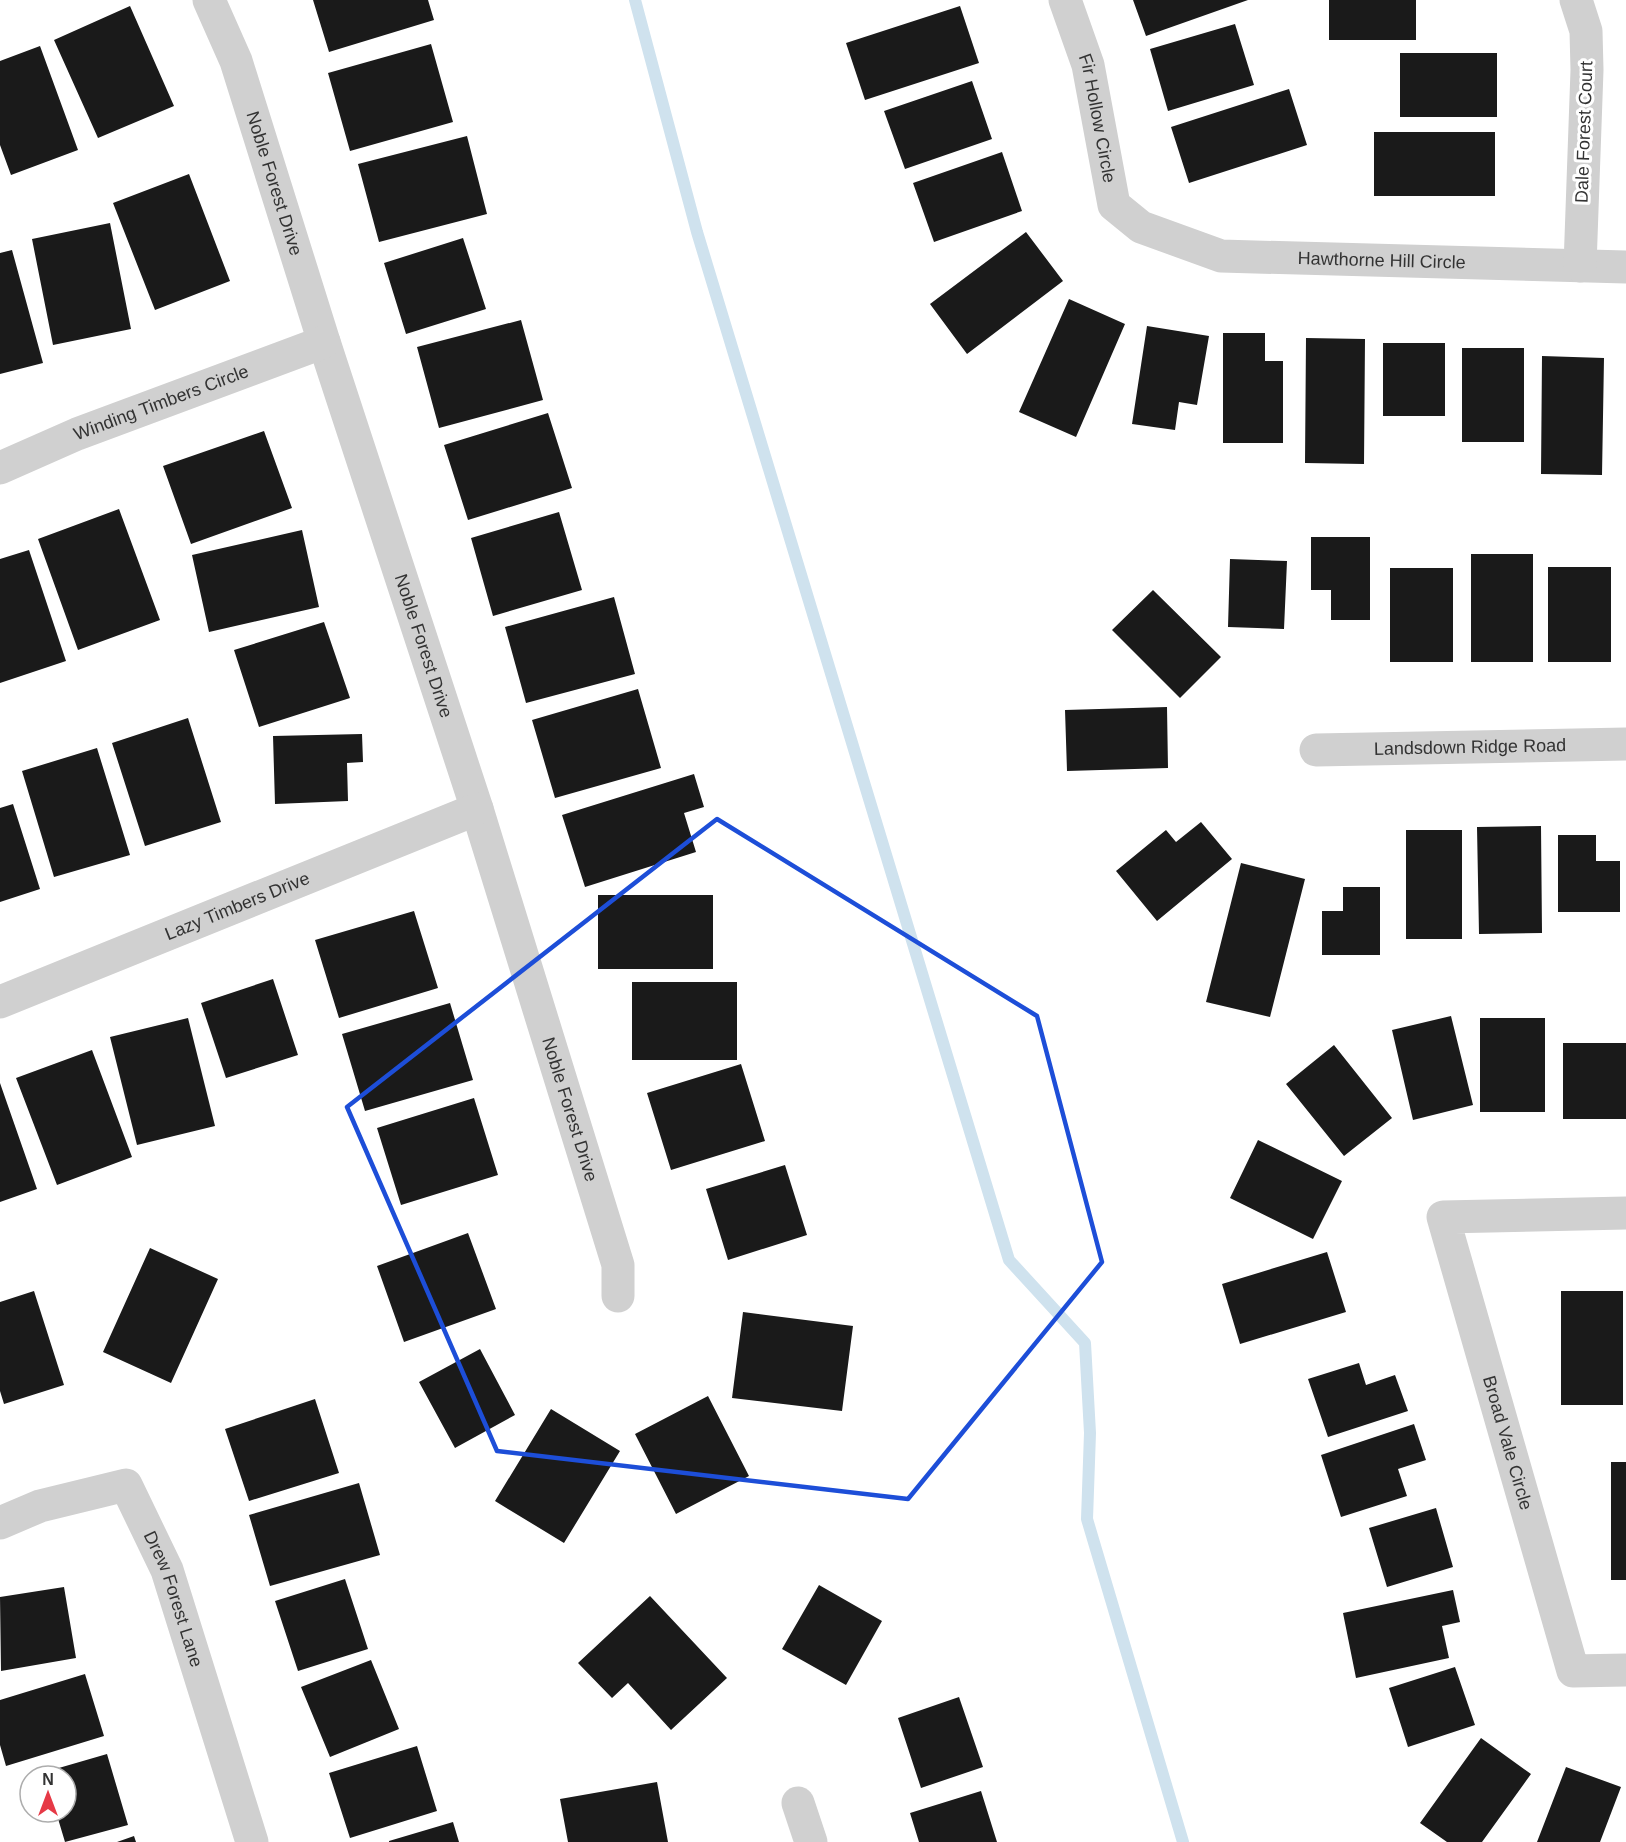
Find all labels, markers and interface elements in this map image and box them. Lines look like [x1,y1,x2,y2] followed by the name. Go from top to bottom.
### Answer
[1075,51,1120,184] street label: Fir Hollow Circle
[1572,61,1596,203] street label: Dale Forest Court
[242,109,306,258] street label: Noble Forest Drive
[1297,248,1466,273] street label: Hawthorne Hill Circle
[71,361,251,444] street label: Winding Timbers Circle
[391,571,456,720] street label: Noble Forest Drive
[1374,735,1566,759] street label: Landsdown Ridge Road
[162,868,312,944] street label: Lazy Timbers Drive
[538,1035,602,1184] street label: Noble Forest Drive
[1479,1373,1536,1512] street label: Broad Vale Circle
[140,1528,207,1670] street label: Drew Forest Lane
[18,1764,78,1824] north arrow
[42,1771,54,1788] text: N

